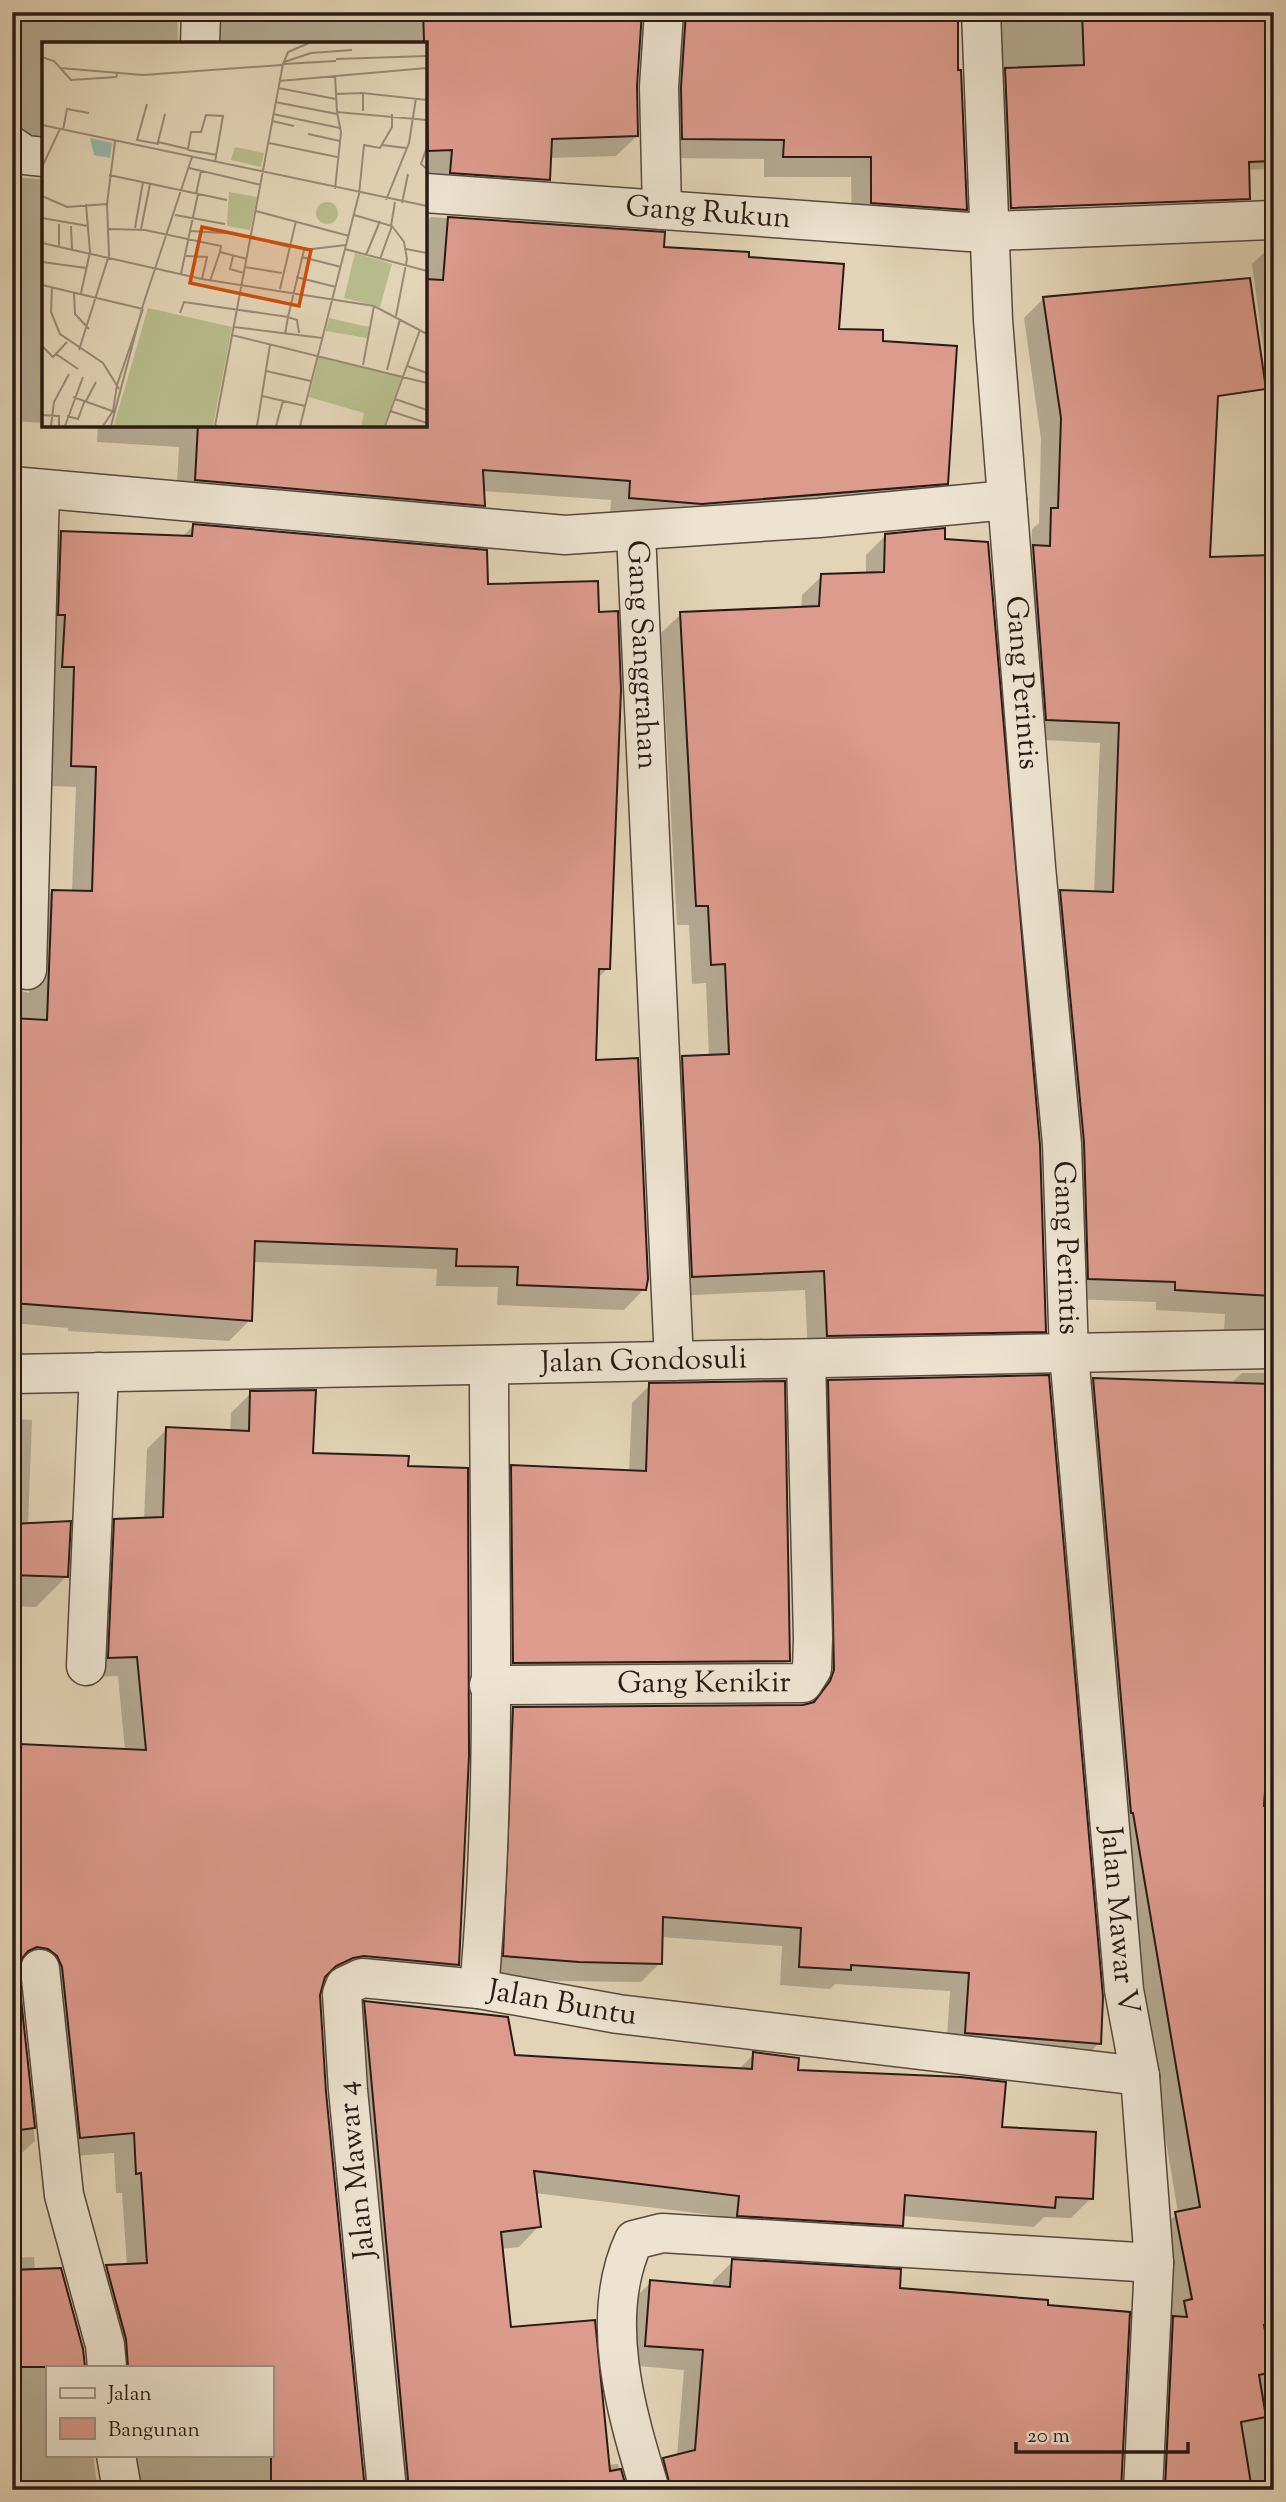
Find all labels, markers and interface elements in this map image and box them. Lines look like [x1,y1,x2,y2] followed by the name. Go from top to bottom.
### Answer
[42,42,427,427] inset map
[624,186,793,241] street label: Gang Rukun
[615,539,668,771] street label: Gang Sanggrahan
[993,594,1050,771] street label: Gang Perintis
[1041,1160,1090,1336] street label: Gang Perintis
[538,1338,747,1385] street label: Jalan Gondosuli
[617,1662,791,1706] street label: Gang Kenikir
[1088,1823,1150,2018] street label: Jalan Mawar V
[483,1969,639,2038] street label: Jalan Buntu
[326,2079,388,2263] street label: Jalan Mawar 4
[46,2366,273,2456] legend
[107,2380,152,2410] text: Jalan
[1016,2411,1188,2455] scale bar
[108,2416,200,2446] text: Bangunan
[1027,2422,1070,2452] text: 20 m

